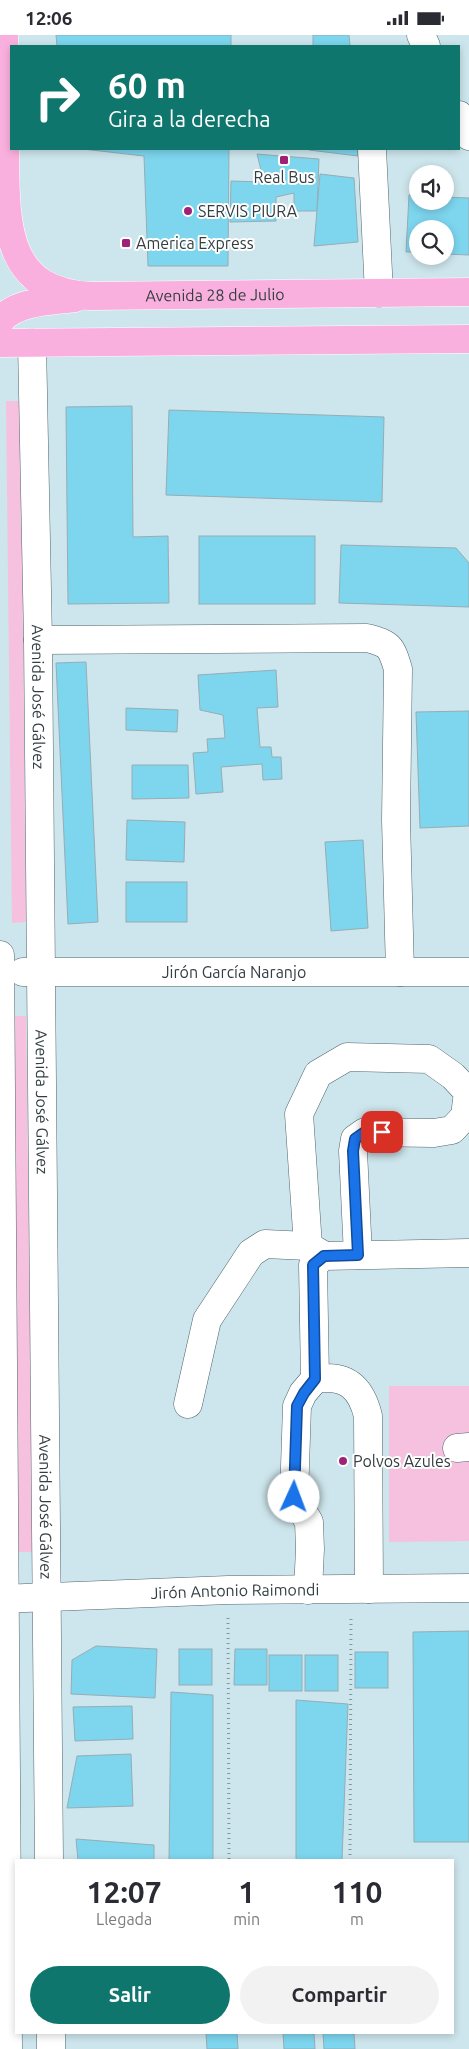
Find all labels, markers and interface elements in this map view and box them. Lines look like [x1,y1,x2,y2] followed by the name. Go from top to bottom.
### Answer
[25,7,73,29] text: 12:06
[25,65,90,130] icon: right
[108,65,186,105] text: 60 m
[108,106,271,131] text: Gira a la derecha
[278,154,290,166] marker: Real Bus
[409,165,454,265] map controls
[409,165,454,210] button: sound
[253,168,315,186] place label: Real Bus
[198,202,298,220] place label: SERVIS PIURA
[182,205,194,217] marker: SERVIS PIURA
[409,220,454,265] button: search
[136,234,254,252] place label: America Express
[120,237,132,249] marker: America Express
[145,285,285,304] street label: Avenida 28 de Julio
[29,624,48,769] street label: Avenida José Gálvez
[162,963,306,981] street label: Jirón García Naranjo
[33,1029,52,1174] street label: Avenida José Gálvez
[361,1111,403,1153] pin
[368,1118,396,1146] icon: arrive
[36,1434,55,1579] street label: Avenida José Gálvez
[353,1452,451,1470] place label: Polvos Azules
[337,1455,349,1467] marker: Polvos Azules
[267,1470,319,1522] position arrow
[150,1580,319,1602] street label: Jirón Antonio Raimondi
[87,1875,162,1909] text: 12:07
[238,1875,255,1909] text: 1
[332,1875,382,1909] text: 110
[96,1910,152,1928] text: Llegada
[233,1910,260,1928] text: min
[350,1910,364,1928] text: m
[30,1966,230,2024] button: Salir
[240,1966,439,2024] button: Compartir

